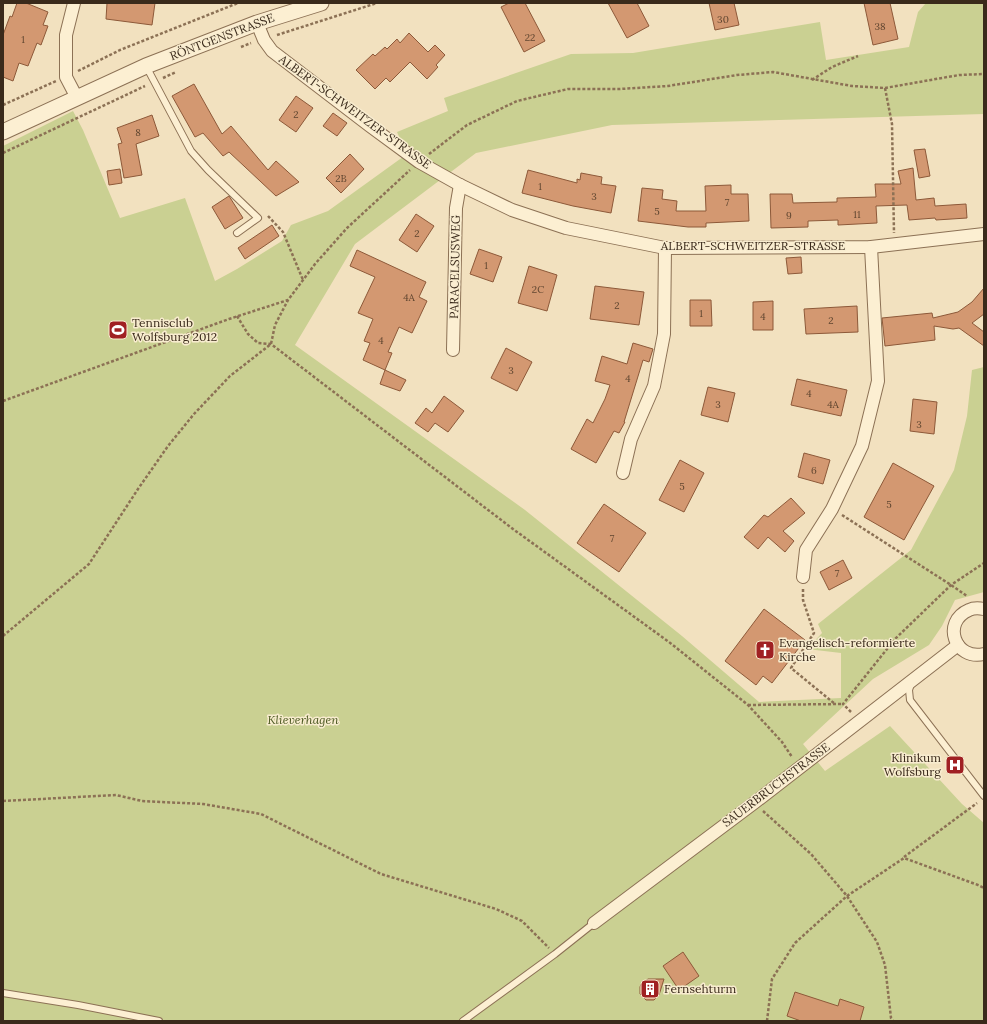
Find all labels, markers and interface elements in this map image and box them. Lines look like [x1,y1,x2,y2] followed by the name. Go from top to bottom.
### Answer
[167,10,276,63] street label: RÖNTGENSTRASSE
[717,13,729,26] house number: 30
[874,20,886,33] house number: 38
[525,31,535,44] house number: 22
[21,33,25,46] house number: 1
[276,51,434,172] street label: ALBERT-SCHWEITZER-STRASSE
[293,108,299,121] house number: 2
[135,126,141,139] house number: 8
[335,172,347,185] house number: 2B
[538,180,542,193] house number: 1
[591,190,597,203] house number: 3
[725,196,730,209] house number: 7
[654,205,660,218] house number: 5
[853,208,861,221] house number: 11
[786,209,792,222] house number: 9
[446,215,463,319] street label: PARACELSUSWEG
[414,227,420,240] house number: 2
[660,238,845,253] street label: ALBERT-SCHWEITZER-STRASSE
[484,259,488,272] house number: 1
[532,283,544,296] house number: 2C
[403,291,416,304] house number: 4A
[614,299,620,312] house number: 2
[699,307,703,320] house number: 1
[760,310,766,323] house number: 4
[828,314,834,327] house number: 2
[132,315,217,344] place label: Tennisclub Wolfsburg 2012
[107,319,129,341] sports icon: Tennisclub Wolfsburg 2012
[378,334,384,347] house number: 4
[508,364,514,377] house number: 3
[625,372,631,385] house number: 4
[806,387,812,400] house number: 4
[715,398,721,411] house number: 3
[827,398,840,411] house number: 4A
[916,418,922,431] house number: 3
[811,464,817,477] house number: 6
[679,480,685,493] house number: 5
[886,498,892,511] house number: 5
[610,532,615,545] house number: 7
[835,567,840,580] house number: 7
[779,635,916,664] place label: Evangelisch-reformierte Kirche
[754,639,776,661] church icon: Evangelisch-reformierte Kirche
[267,712,339,727] park label: Klieverhagen
[719,739,832,830] street label: SAUERBRUCHSTRASSE
[884,750,941,779] place label: Klinikum Wolfsburg
[944,754,966,776] hospital icon: Klinikum Wolfsburg
[639,978,661,1000] building icon: Fernsehturm
[664,981,737,996] place label: Fernsehturm

